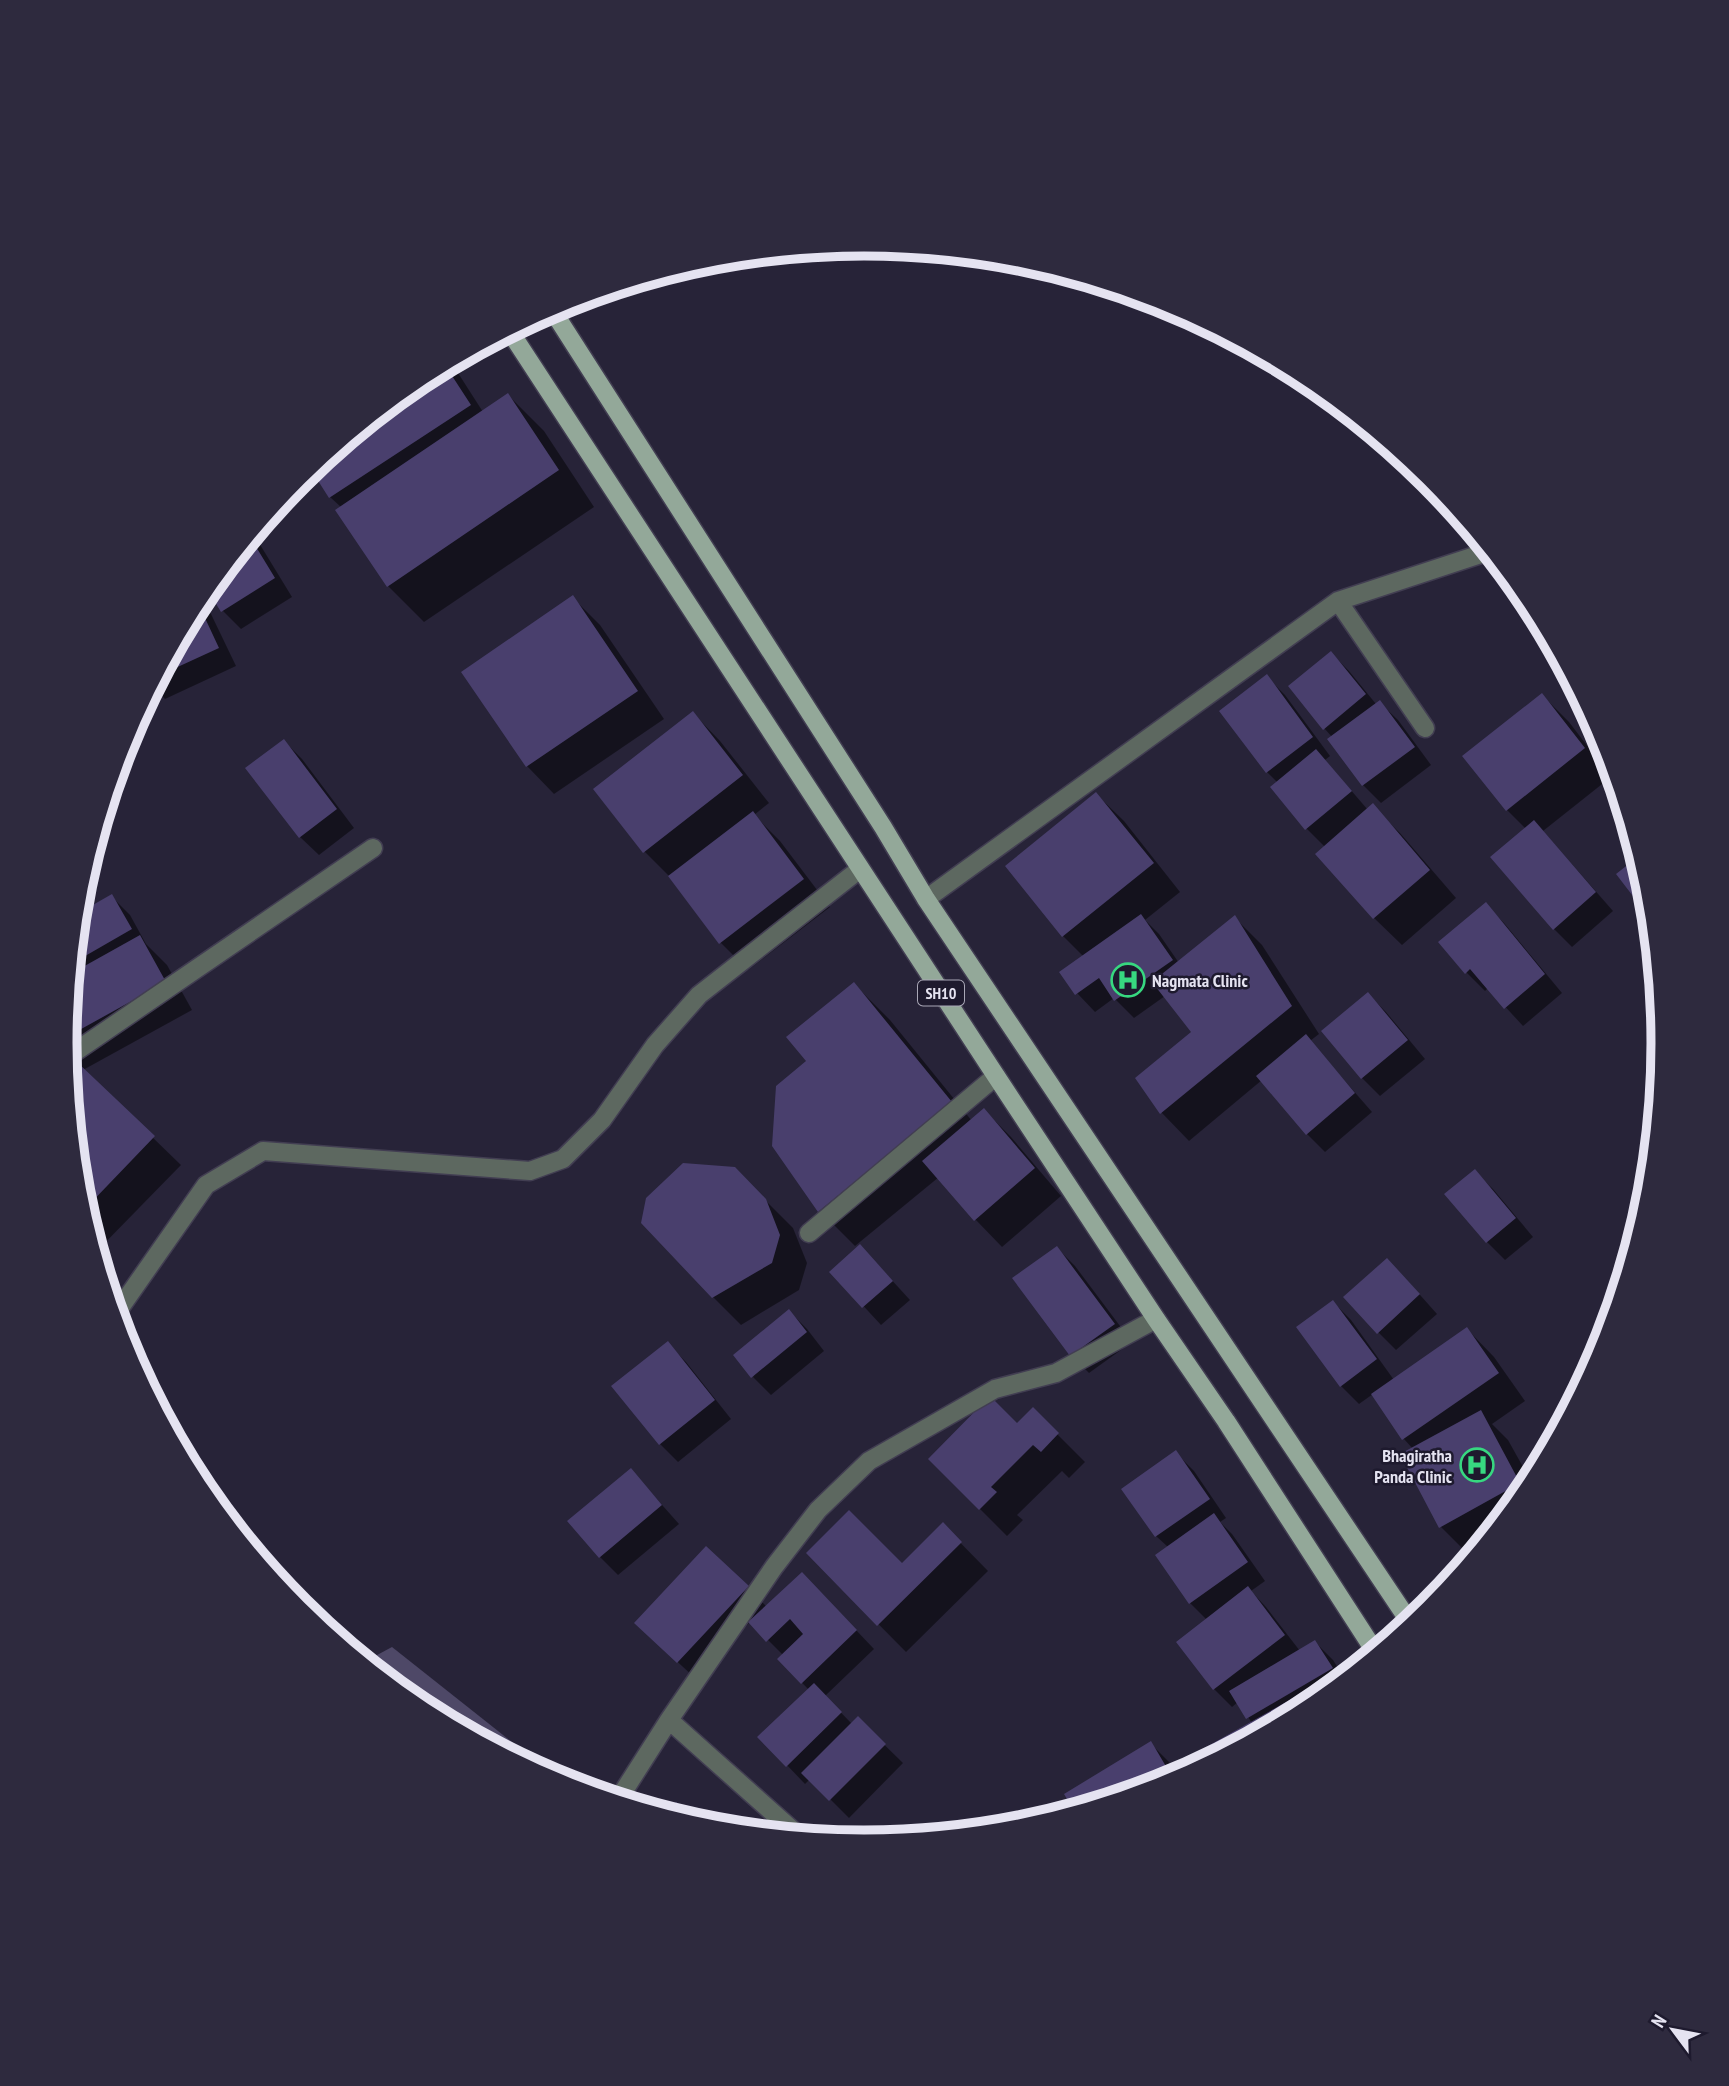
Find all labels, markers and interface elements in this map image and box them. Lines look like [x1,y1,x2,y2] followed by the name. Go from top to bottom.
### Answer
[1109,961,1147,999] hospital icon: Nagmata Clinic
[1152,969,1248,992] place label: Nagmata Clinic
[918,981,964,1006] road number: SH10
[1374,1444,1453,1488] place label: Bhagiratha Panda Clinic
[1458,1446,1496,1484] hospital icon: Bhagiratha Panda Clinic
[1638,1995,1708,2065] north arrow
[1646,2010,1671,2032] text: N

